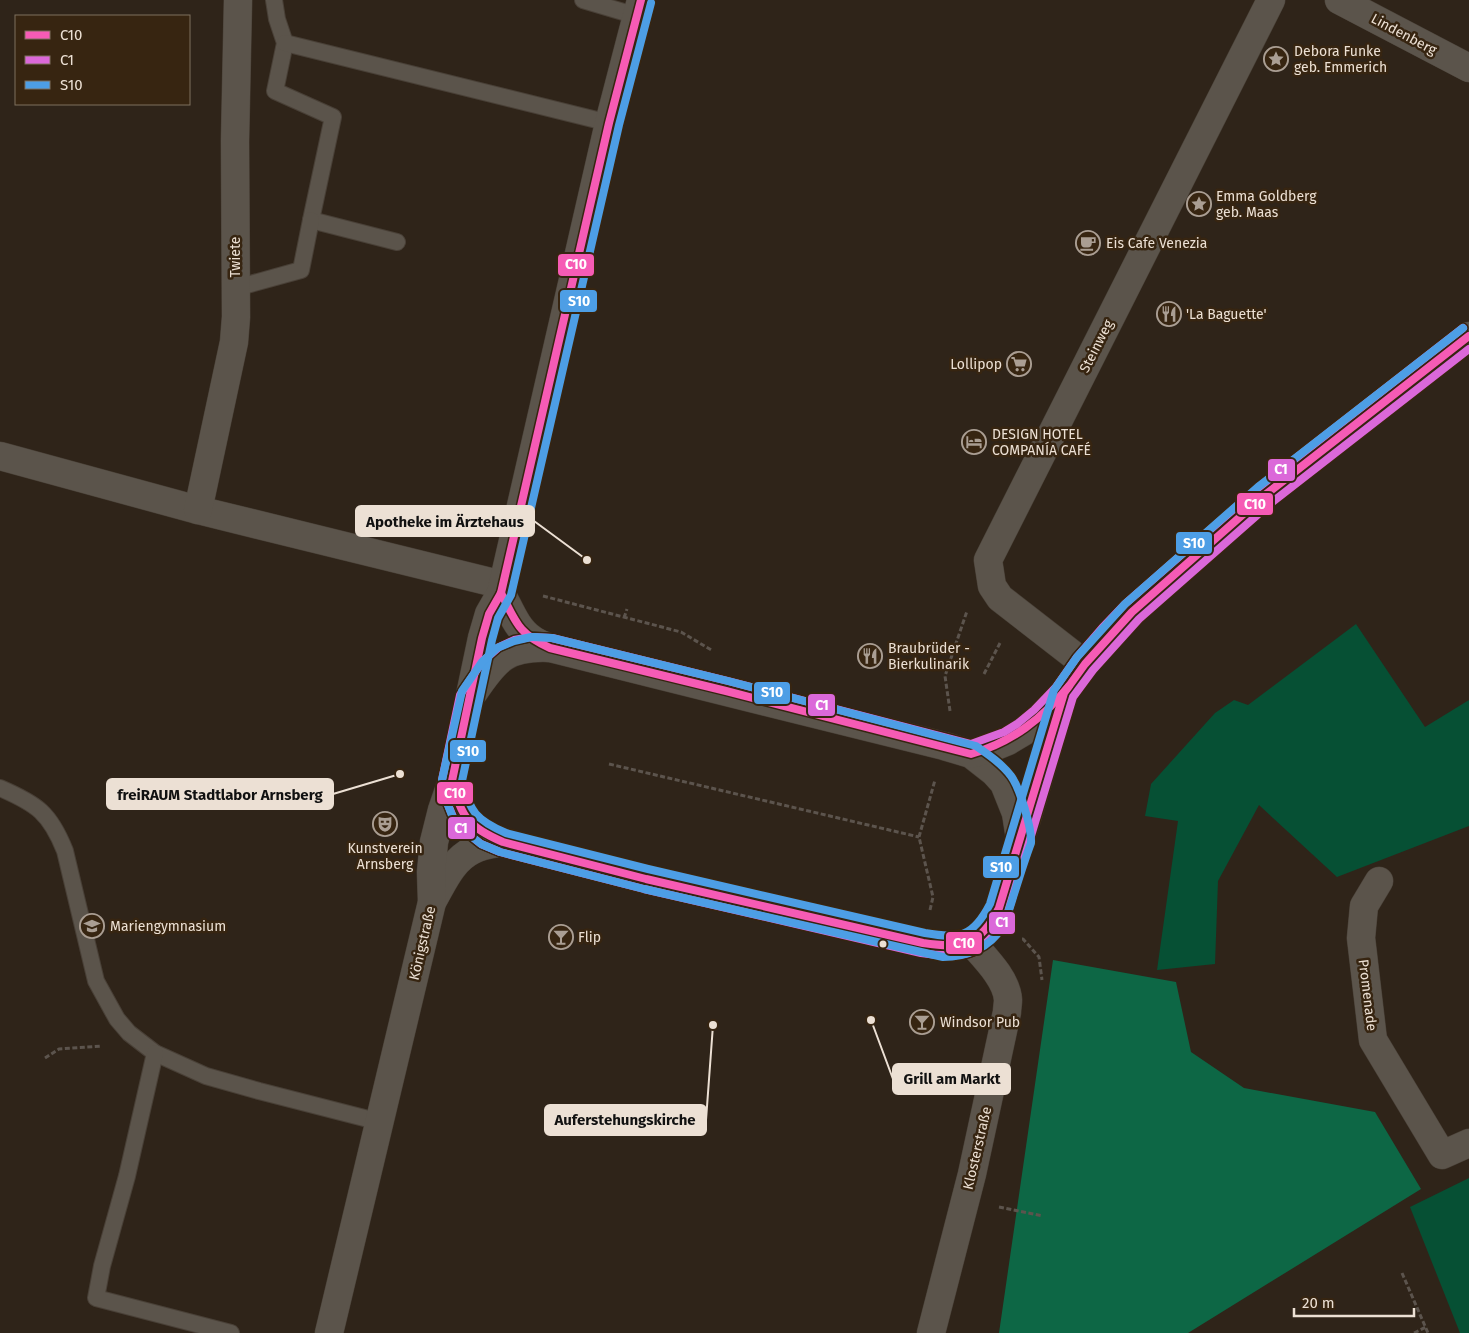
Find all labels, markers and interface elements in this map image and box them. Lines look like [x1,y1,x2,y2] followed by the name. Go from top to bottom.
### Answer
[1368,10,1440,59] street label: Lindenberg
[15,15,190,105] legend
[60,26,82,44] text: C10
[1294,43,1387,76] place label: Debora Funke geb. Emmerich
[1263,46,1289,72] place icon: Debora Funke geb. Emmerich
[60,51,74,69] text: C1
[60,76,83,94] text: S10
[1216,188,1317,221] place label: Emma Goldberg geb. Maas
[1186,191,1212,217] place icon: Emma Goldberg geb. Maas
[1075,230,1101,256] cafe icon: Eis Cafe Venezia
[1106,235,1207,252] place label: Eis Cafe Venezia
[227,237,244,277] street label: Twiete
[557,253,595,277] line badge: C10
[565,256,587,273] text: C10
[559,289,598,313] line badge: S10
[568,293,590,310] text: S10
[1156,301,1182,327] restaurant icon: 'La Baguette'
[1186,306,1267,323] place label: 'La Baguette'
[1076,316,1117,376] street label: Steinweg
[1006,351,1032,377] supermarket icon: Lollipop
[950,356,1002,373] place label: Lollipop
[992,426,1091,459] place label: DESIGN HOTEL COMPANÍA CAFÉ
[961,429,987,455] hotel icon: DESIGN HOTEL COMPANÍA CAFÉ
[1267,458,1296,482] line badge: C1
[1274,461,1288,478] text: C1
[1236,492,1274,516] line badge: C10
[1244,496,1266,513] text: C10
[356,506,534,536] callout: Apotheke im Ärztehaus
[365,513,524,531] text: Apotheke im Ärztehaus
[1175,531,1213,555] line badge: S10
[1183,535,1205,552] text: S10
[888,640,970,673] place label: Braubrüder - Bierkulinarik
[857,643,883,669] restaurant icon: Braubrüder - Bierkulinarik
[753,681,791,705] line badge: S10
[761,684,783,701] text: S10
[807,693,836,717] line badge: C1
[815,697,829,714] text: C1
[449,739,487,763] line badge: S10
[457,743,479,760] text: S10
[107,779,333,809] callout: freiRAUM Stadtlabor Arnsberg
[436,781,474,805] line badge: C10
[444,785,466,802] text: C10
[117,786,323,804] text: freiRAUM Stadtlabor Arnsberg
[372,811,398,837] theatre icon: Kunstverein Arnsberg
[447,816,476,840] line badge: C1
[454,820,468,837] text: C1
[347,840,423,873] place label: Kunstverein Arnsberg
[982,855,1020,879] line badge: S10
[990,859,1012,876] text: S10
[406,904,439,982] street label: Königstraße
[988,911,1016,935] line badge: C1
[79,913,105,939] school or university icon: Mariengymnasium
[995,914,1009,931] text: C1
[110,918,226,935] place label: Mariengymnasium
[548,924,574,950] bar icon: Flip
[578,929,601,946] place label: Flip
[945,931,983,955] line badge: C10
[953,935,975,952] text: C10
[878,939,888,949] unlabelled marker
[1355,958,1380,1032] street label: Promenade
[909,1009,935,1035] bar icon: Windsor Pub
[940,1014,1020,1031] place label: Windsor Pub
[893,1064,1010,1094] callout: Grill am Markt
[904,1070,1001,1088] text: Grill am Markt
[545,1105,706,1135] callout: Auferstehungskirche
[960,1105,995,1191] street label: Klosterstraße
[553,1111,696,1129] text: Auferstehungskirche
[1294,1286,1414,1318] scale bar
[1302,1294,1335,1312] text: 20 m

